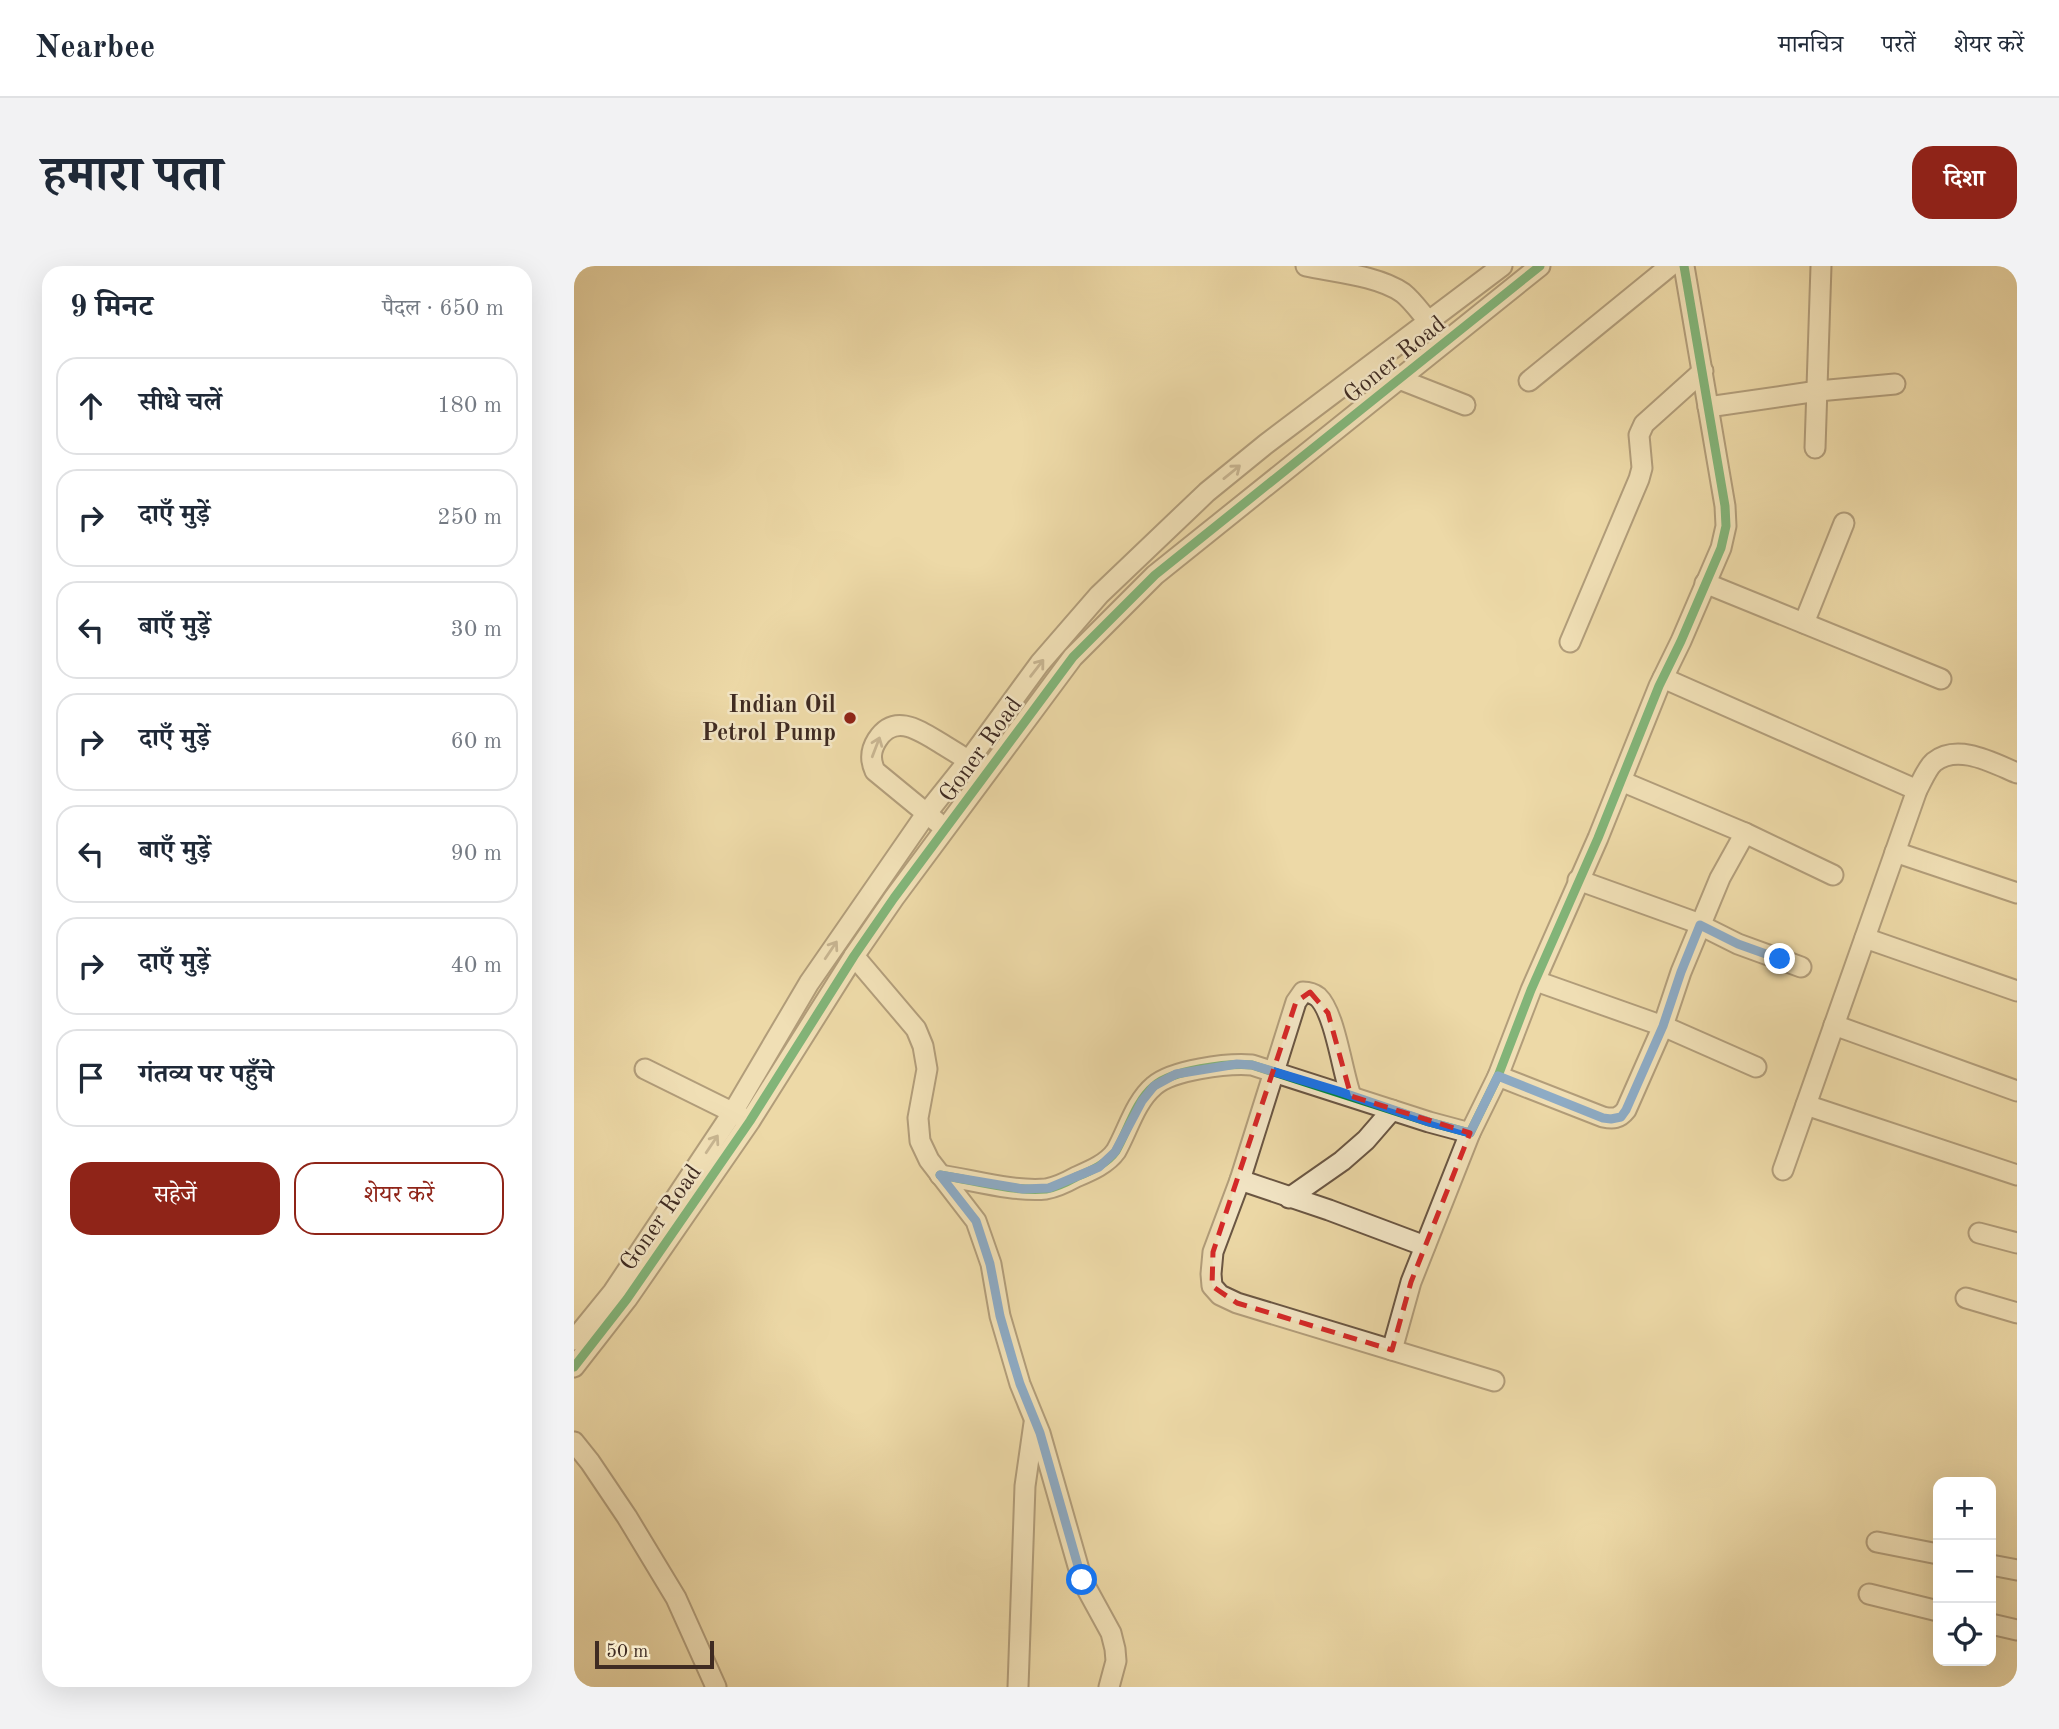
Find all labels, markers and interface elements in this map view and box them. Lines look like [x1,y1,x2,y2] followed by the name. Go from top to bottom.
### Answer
[35,32,155,65] text: Nearbee
[1778,34,1843,58] text: मानचित्र
[1881,34,1916,58] text: परतें
[1954,34,2024,58] text: शेयर करें
[1912,146,2017,219] button: दिशा
[42,153,222,202] text: हमारा पता
[70,293,153,323] text: 9 मिनट
[382,297,504,320] text: पैदल · 650 m
[1340,312,1451,409] street label: Goner Road
[72,387,110,425] icon: ahead
[139,390,222,416] text: सीधे चलें
[437,394,502,417] text: 180 m
[1223,464,1241,480] one-way arrow
[72,499,110,537] icon: right
[139,502,210,528] text: दाएँ मुड़ें
[437,506,502,529] text: 250 m
[72,611,110,649] icon: left
[139,614,211,640] text: बाएँ मुड़ें
[451,618,502,641] text: 30 m
[1030,659,1045,677] one-way arrow
[936,693,1028,807] street label: Goner Road
[701,694,836,746] place label: Indian Oil Petrol Pump
[842,710,858,726] marker: Indian Oil Petrol Pump
[72,723,110,761] icon: right
[139,726,210,752] text: दाएँ मुड़ें
[451,730,502,753] text: 60 m
[870,737,883,758] one-way arrow
[72,835,110,873] icon: left
[139,838,211,864] text: बाएँ मुड़ें
[451,842,502,865] text: 90 m
[824,941,838,960] one-way arrow
[1764,943,1795,974] route end
[72,947,110,985] icon: right
[139,950,210,976] text: दाएँ मुड़ें
[451,954,502,977] text: 40 m
[72,1059,110,1097] icon: arrive
[139,1062,274,1088] text: गंतव्य पर पहुँचे
[705,1134,719,1154] one-way arrow
[616,1161,707,1275] street label: Goner Road
[70,1162,280,1235] button: सहेजें
[294,1162,504,1235] button: शेयर करें
[1933,1477,1996,1666] map controls
[1933,1477,1996,1540] button: +
[1933,1540,1996,1603] button: −
[1066,1564,1097,1595] route start
[1933,1603,1996,1666] button: locate
[595,1638,714,1670] scale bar
[606,1643,648,1662] text: 50 m

